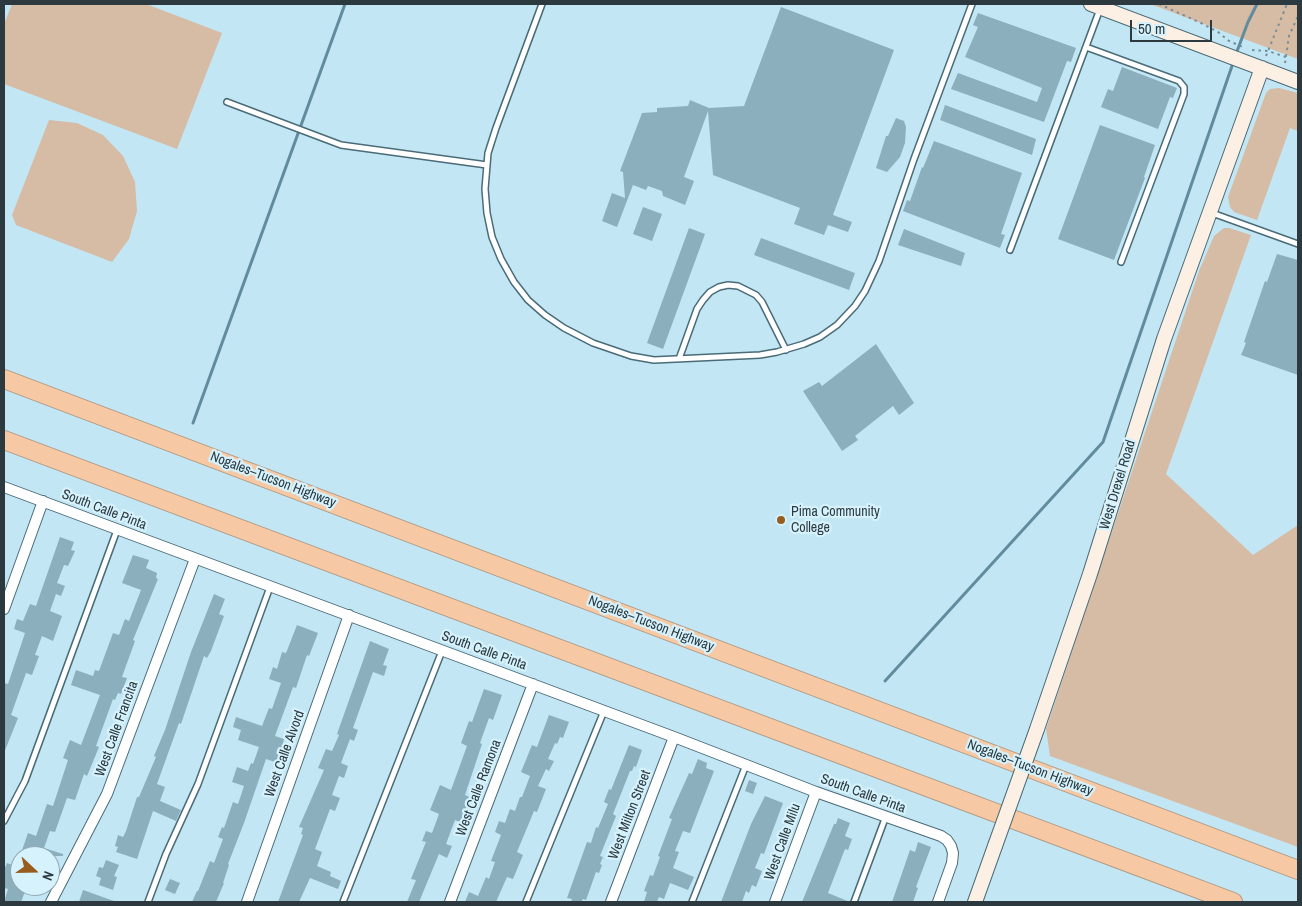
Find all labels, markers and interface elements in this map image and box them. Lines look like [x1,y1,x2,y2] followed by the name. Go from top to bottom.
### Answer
[1132,10,1214,42] scale bar
[1138,18,1165,39] text: 50 m
[1096,438,1140,532] street label: West Drexel Road
[208,448,338,512] street label: Nogales–Tucson Highway
[59,486,149,534] street label: South Calle Pinta
[791,504,880,536] place label: Pima Community College
[775,514,787,526] marker: Pima Community College
[586,592,716,656] street label: Nogales–Tucson Highway
[439,628,529,674] street label: South Calle Pinta
[92,679,142,779] street label: West Calle Francita
[262,708,308,800] street label: West Calle Alvord
[965,736,1095,800] street label: Nogales–Tucson Highway
[453,737,505,839] street label: West Calle Ramona
[605,768,655,862] street label: West Milton Street
[818,771,908,817] street label: South Calle Pinta
[761,801,805,883] street label: West Calle Milu
[10,846,60,896] north arrow
[38,869,58,883] text: N

